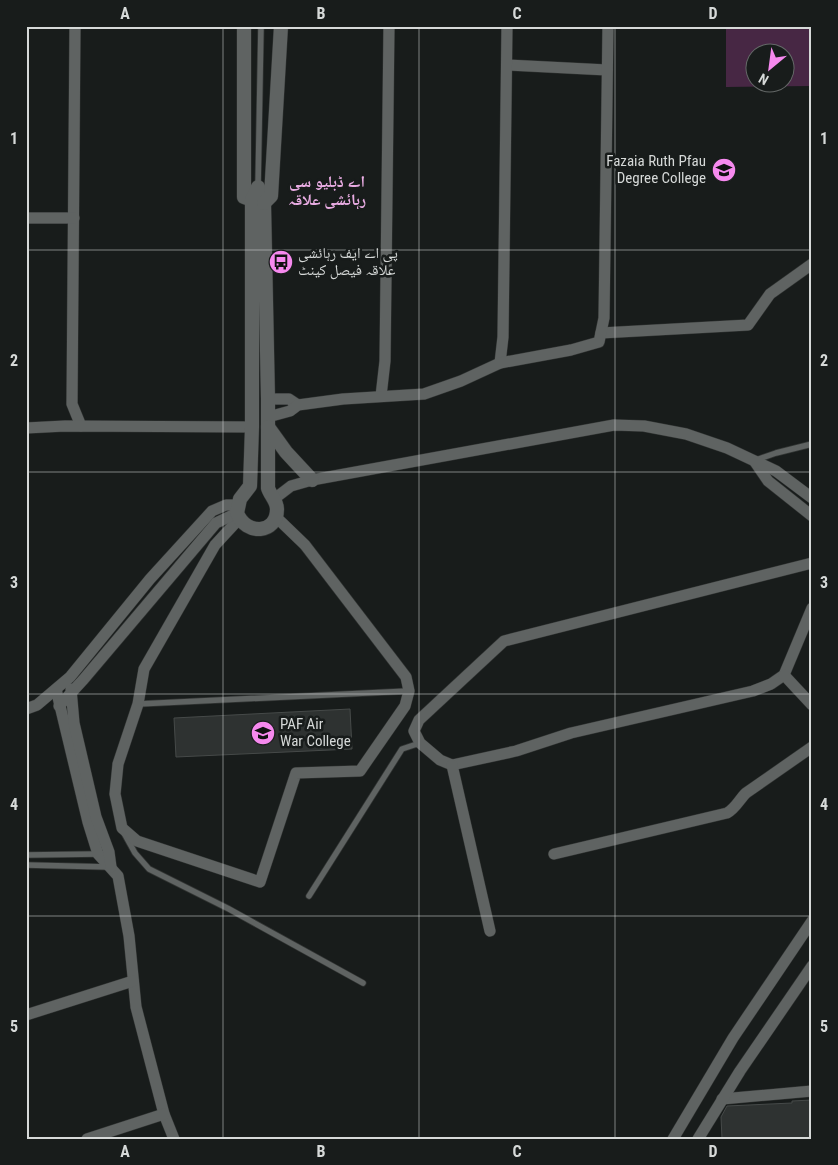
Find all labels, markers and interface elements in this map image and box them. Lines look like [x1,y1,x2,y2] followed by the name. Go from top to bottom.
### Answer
[120,4,130,23] text: A
[317,4,326,23] text: B
[512,4,522,23] text: C
[708,4,718,23] text: D
[746,42,796,92] north arrow
[756,70,771,88] text: N
[10,129,18,148] text: 1
[820,129,828,148] text: 1
[606,152,706,187] place label: Fazaia Ruth Pfau Degree College
[711,157,737,183] school or university icon: Fazaia Ruth Pfau Degree College
[288,172,366,209] district label: اے ڈبلیو سی رہائشی علاقہ
[298,244,398,280] place label: پی اے ایف رہائشی علاقہ فیصل کینٹ
[268,249,294,275] bus stop icon: پی اے ایف رہائشی علاقہ فیصل کینٹ
[10,351,18,370] text: 2
[820,351,828,370] text: 2
[10,573,18,592] text: 3
[820,573,828,592] text: 3
[280,715,351,750] place label: PAF Air War College
[250,720,276,746] school or university icon: PAF Air War College
[10,795,18,814] text: 4
[820,795,828,814] text: 4
[10,1017,18,1036] text: 5
[820,1017,828,1036] text: 5
[120,1142,130,1161] text: A
[317,1142,326,1161] text: B
[512,1142,522,1161] text: C
[708,1142,718,1161] text: D

